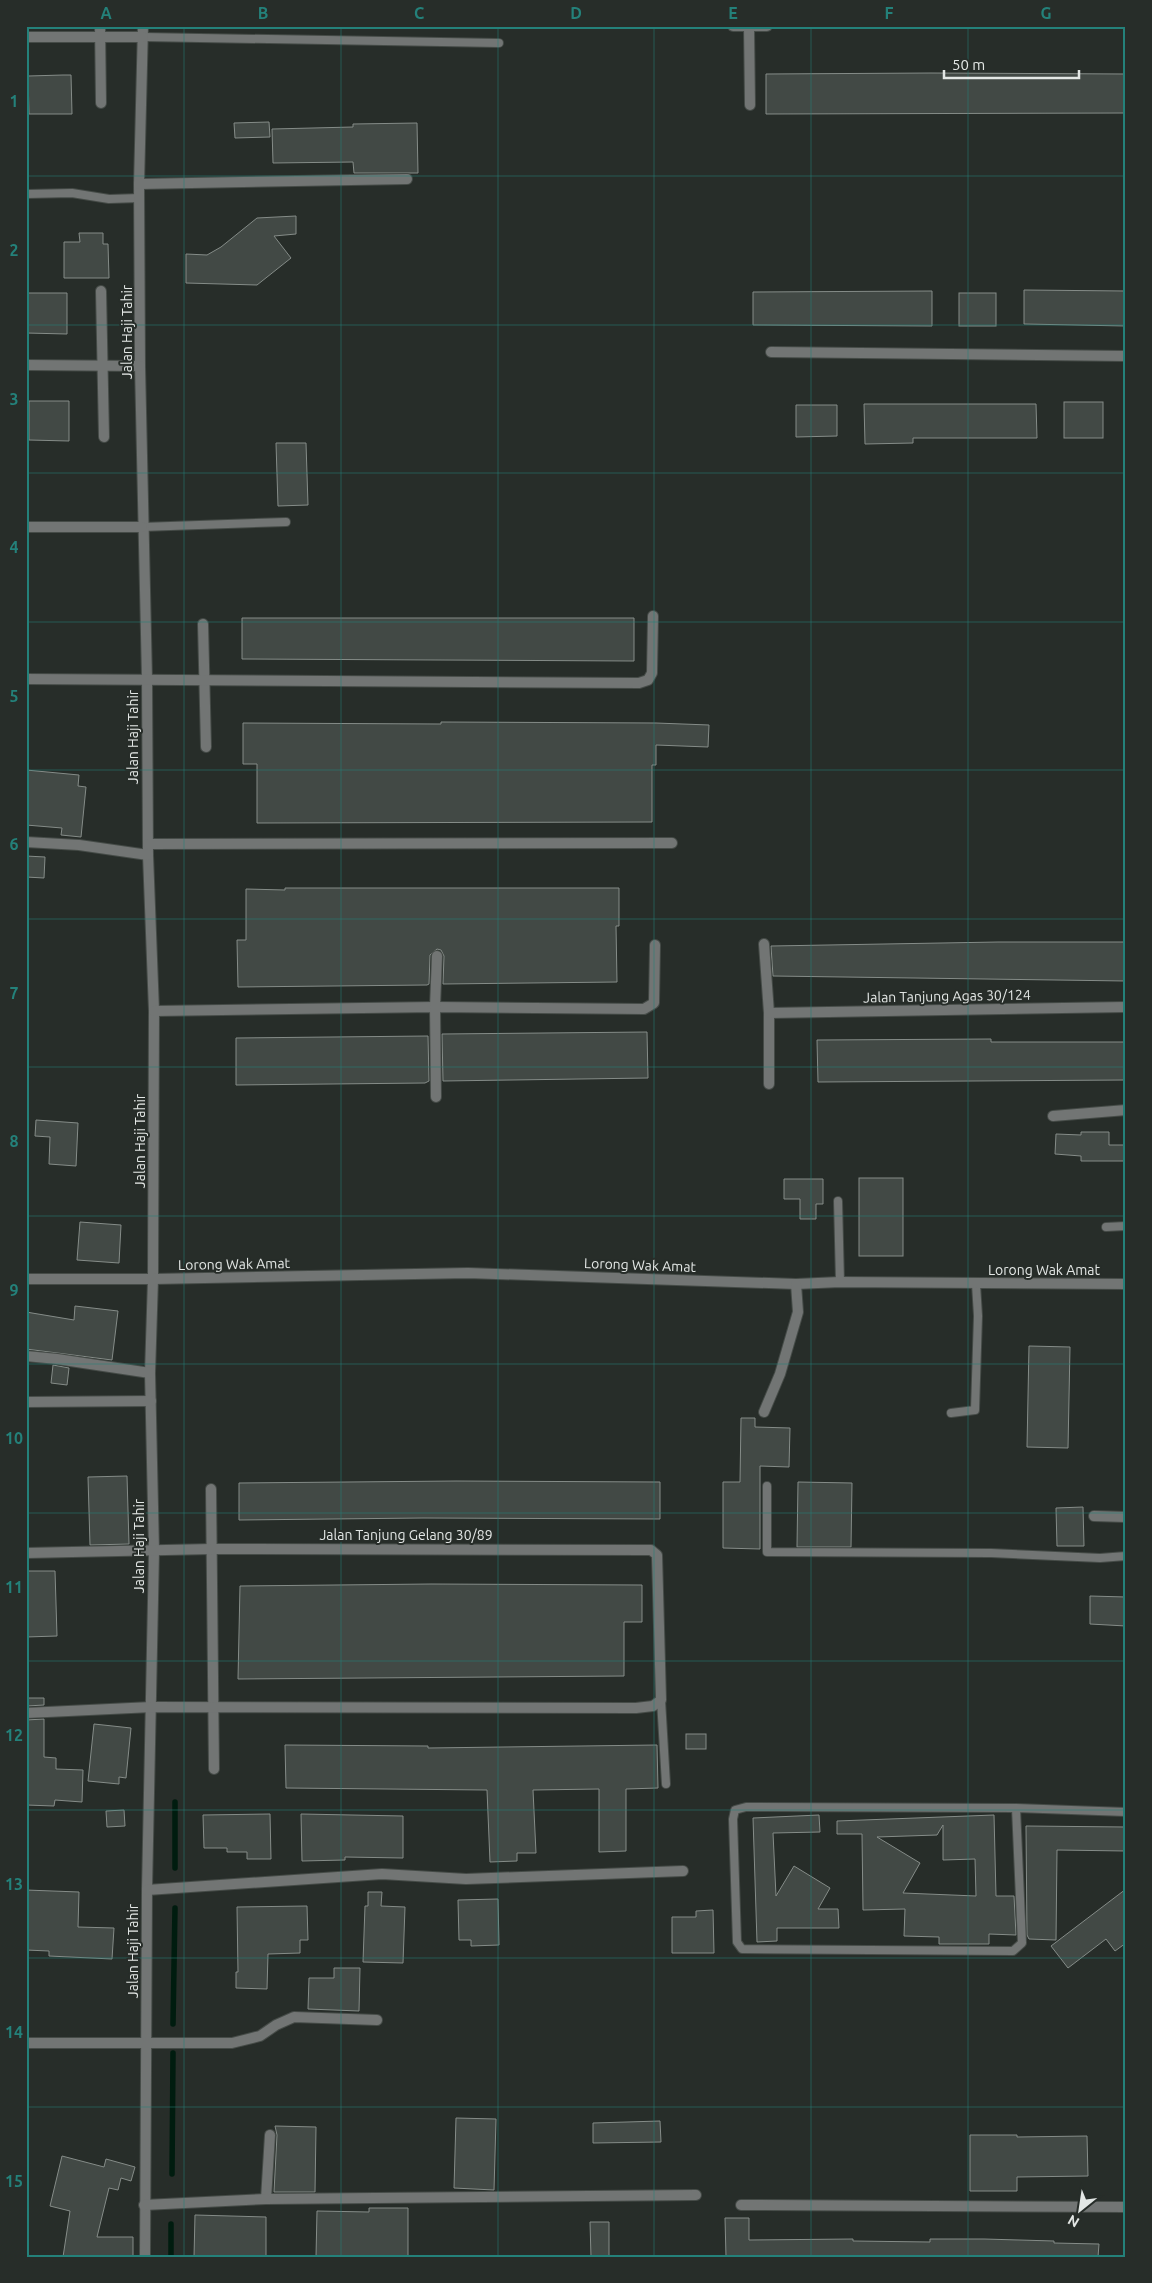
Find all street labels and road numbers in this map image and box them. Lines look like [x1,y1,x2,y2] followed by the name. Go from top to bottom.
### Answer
[119,284,135,379] street label: Jalan Haji Tahir
[125,689,141,784] street label: Jalan Haji Tahir
[863,987,1031,1005] street label: Jalan Tanjung Agas 30/124
[132,1093,148,1188] street label: Jalan Haji Tahir
[178,1255,291,1273] street label: Lorong Wak Amat
[584,1255,697,1275] street label: Lorong Wak Amat
[988,1262,1101,1278] street label: Lorong Wak Amat
[131,1498,147,1593] street label: Jalan Haji Tahir
[319,1527,493,1543] street label: Jalan Tanjung Gelang 30/89
[125,1903,141,1998] street label: Jalan Haji Tahir

